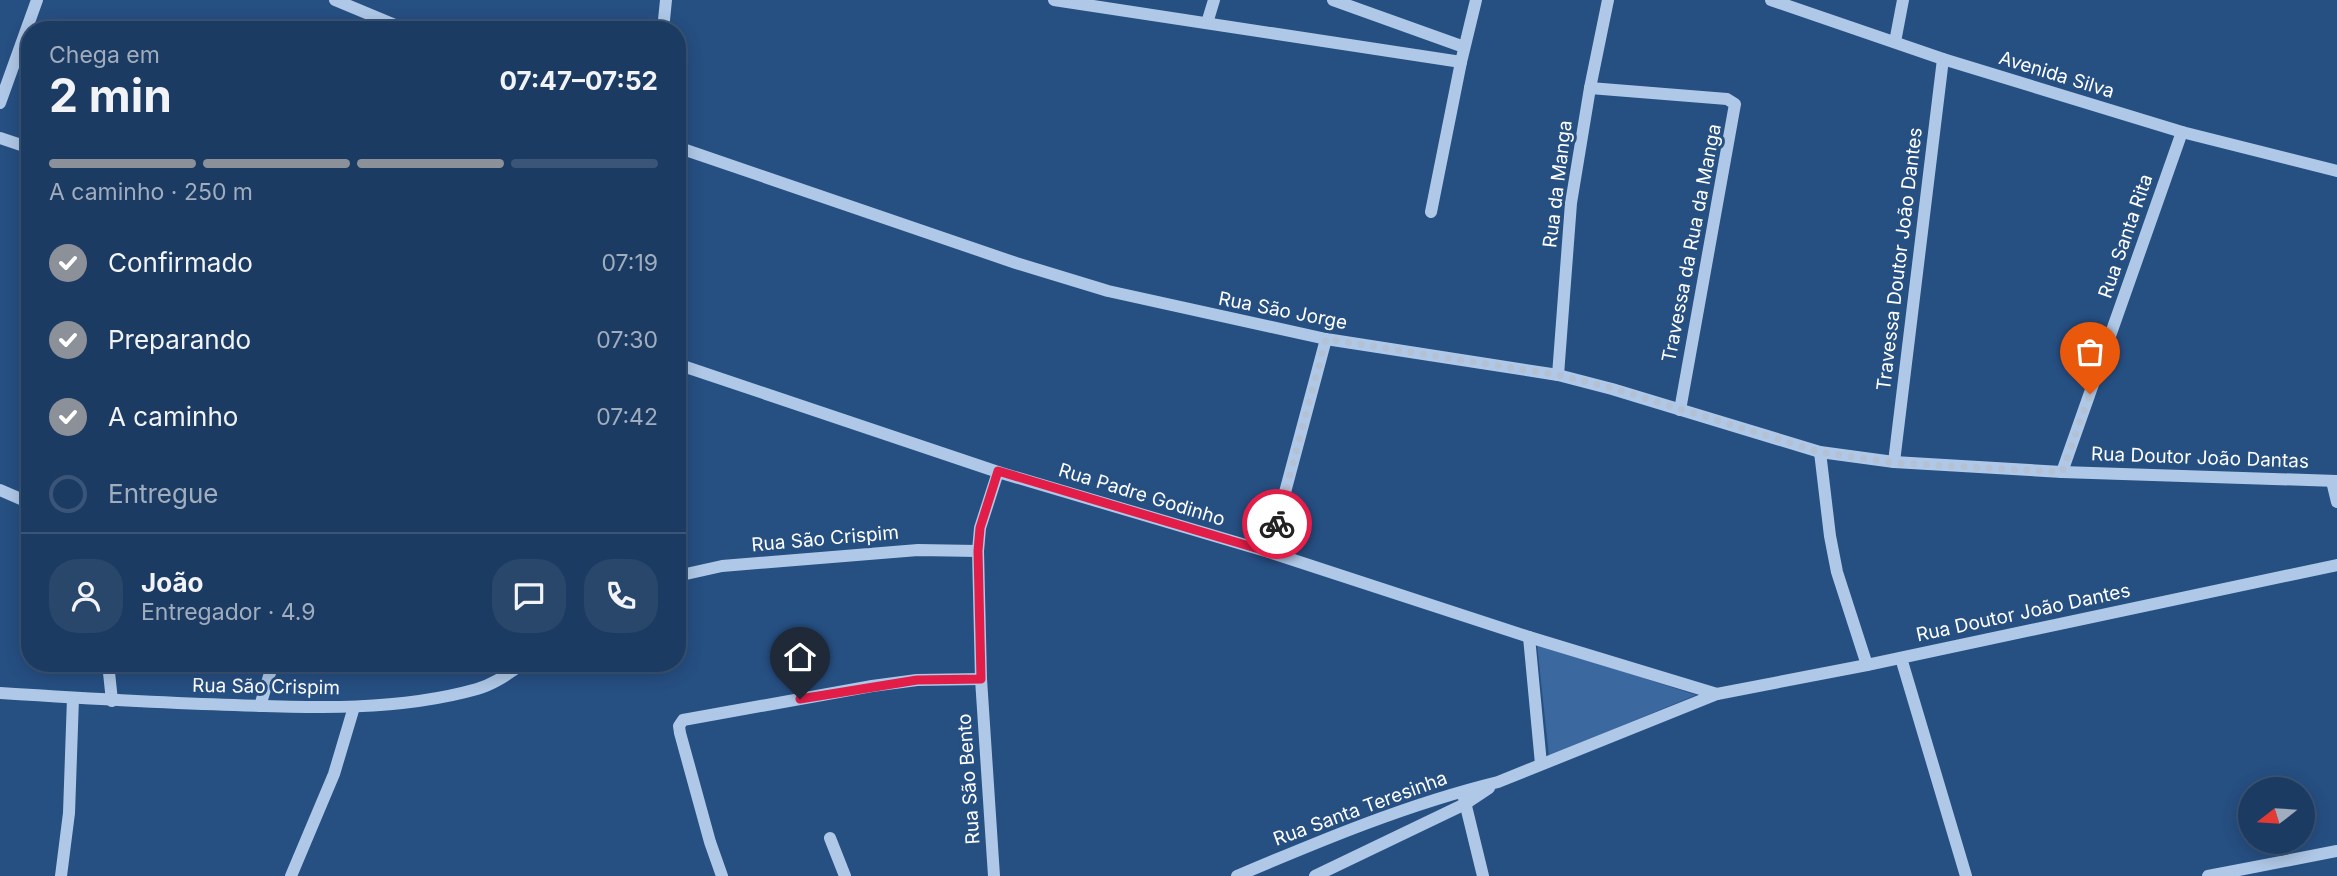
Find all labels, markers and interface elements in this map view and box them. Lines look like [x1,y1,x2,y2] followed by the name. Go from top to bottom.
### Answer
[49,41,160,69] text: Chega em
[1996,46,2117,103] street label: Avenida Silva
[499,65,658,96] text: 07:47–07:52
[49,67,172,123] text: 2 min
[1538,119,1577,249] street label: Rua da Manga
[1657,122,1726,364] street label: Travessa da Rua da Manga
[1872,126,1927,392] street label: Travessa Doutor João Dantes
[2093,171,2157,301] street label: Rua Santa Rita
[49,178,253,206] text: A caminho · 250 m
[49,244,87,282] icon: check
[108,247,253,278] text: Confirmado
[601,249,658,277] text: 07:19
[1216,287,1349,334] street label: Rua São Jorge
[49,321,87,359] icon: check
[2060,322,2120,394] pin
[108,324,251,355] text: Preparando
[596,326,658,354] text: 07:30
[2071,333,2109,371] icon: bag
[49,398,87,436] icon: check
[108,401,238,432] text: A caminho
[596,403,658,431] text: 07:42
[2091,442,2309,473] street label: Rua Doutor João Dantas
[1056,458,1228,531] street label: Rua Padre Godinho
[108,478,219,509] text: Entregue
[1242,489,1312,559] courier
[1258,505,1296,543] icon: bike
[750,521,900,556] street label: Rua São Crispim
[49,559,123,633] button: person
[492,559,566,633] button: chat
[584,559,658,633] button: phone
[141,567,203,598] text: João
[1914,579,2132,646] street label: Rua Doutor João Dantes
[141,598,316,626] text: Entregador · 4.9
[770,627,830,699] pin
[781,638,819,676] icon: home
[192,674,340,699] street label: Rua São Crispim
[952,713,985,845] street label: Rua São Bento
[1270,766,1450,851] street label: Rua Santa Teresinha
[2238,777,2315,854] north arrow
[2238,777,2315,854] map controls

